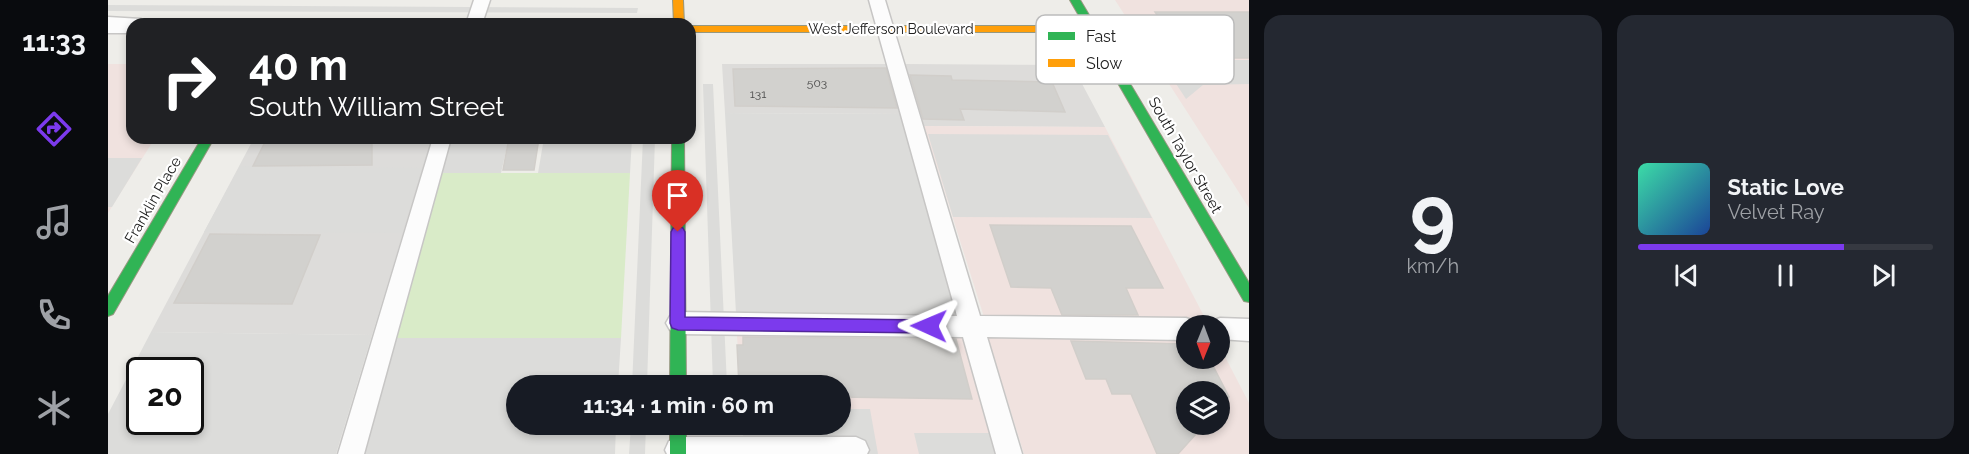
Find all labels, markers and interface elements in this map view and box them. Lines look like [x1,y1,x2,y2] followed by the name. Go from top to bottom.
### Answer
[1036,15,1234,84] legend
[808,21,974,37] street label: West Jefferson Boulevard
[22,26,86,57] text: 11:33
[1086,27,1117,46] text: Fast
[249,41,348,90] text: 40 m
[150,42,228,120] icon: right
[1086,54,1122,73] text: Slow
[807,76,827,90] house number: 503
[750,87,766,101] house number: 131
[249,91,504,122] text: South William Street
[1144,94,1226,216] street label: South Taylor Street
[33,108,75,150] icon: directions
[121,153,185,246] street label: Franklin Place
[1410,169,1456,260] text: 9
[652,170,703,232] pin
[1728,174,1844,200] text: Static Love
[661,179,694,212] icon: arrive
[1728,200,1825,224] text: Velvet Ray
[33,201,75,243] icon: music
[1406,254,1459,278] text: km/h
[1670,259,1703,292] icon: previous
[1769,259,1802,292] icon: pause
[1867,259,1900,292] icon: next
[33,294,75,336] icon: phone
[897,294,961,358] position arrow
[1176,315,1230,369] north arrow
[1176,315,1230,435] map controls
[126,357,204,435] speed limit sign: 20
[1176,381,1230,435] button: layers
[33,387,75,429] icon: climate
[583,392,774,418] text: 11:34 · 1 min · 60 m

